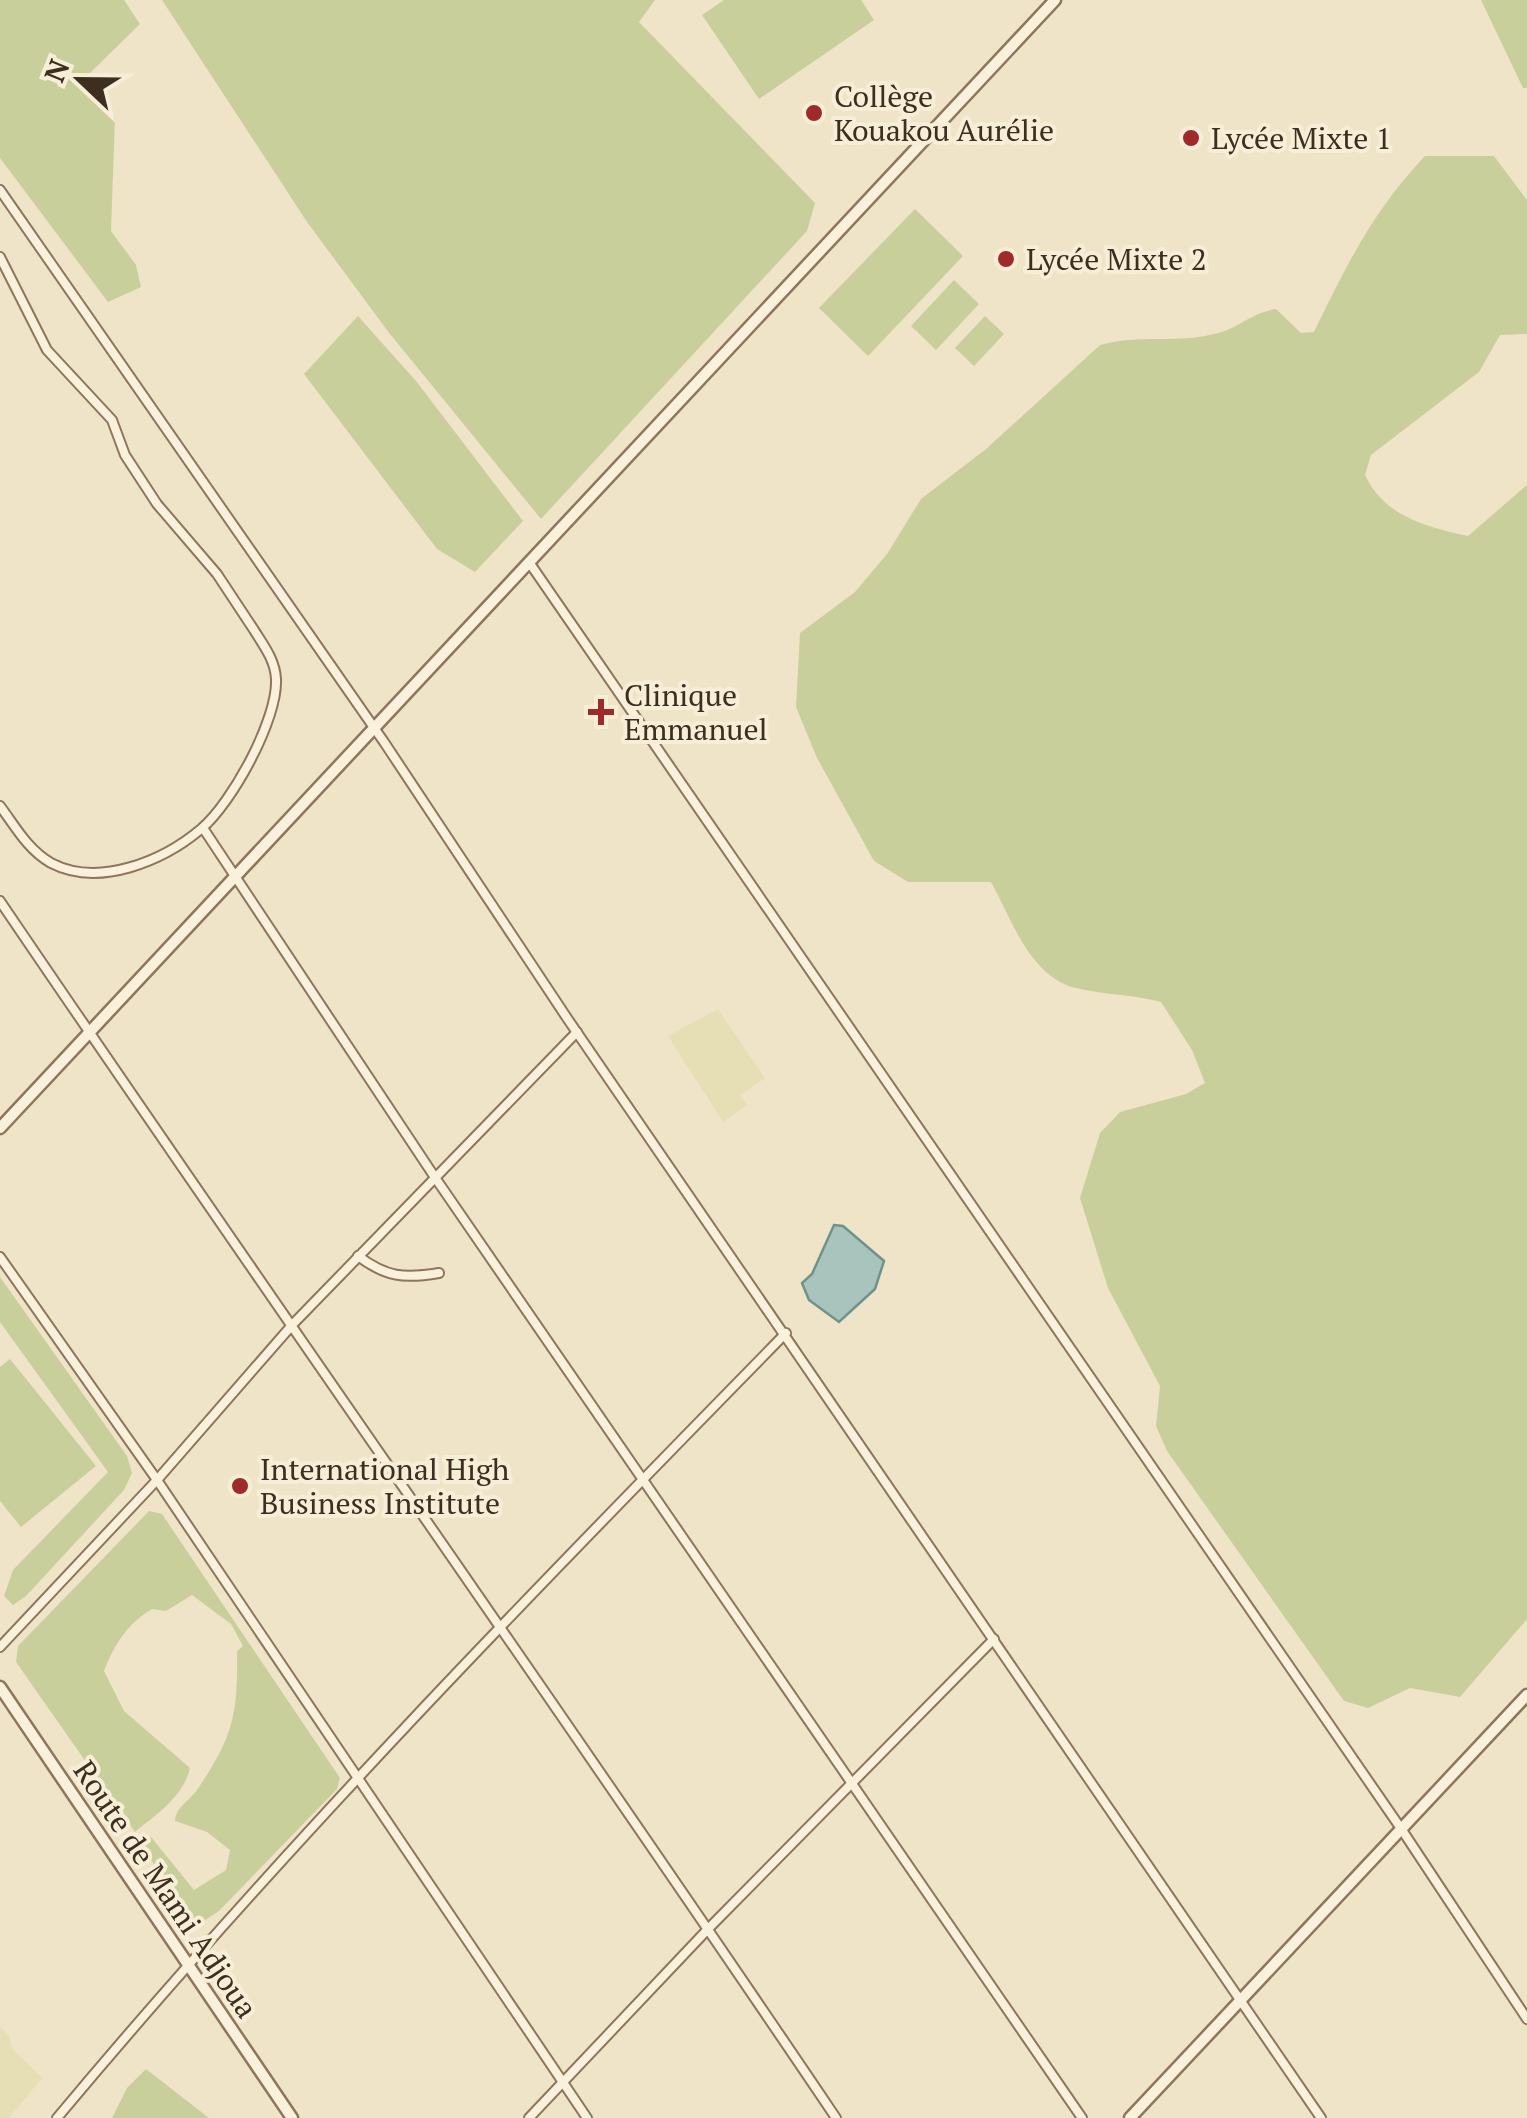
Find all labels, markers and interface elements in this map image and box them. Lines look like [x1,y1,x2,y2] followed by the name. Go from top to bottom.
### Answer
[30,30,130,130] north arrow
[35,54,77,87] text: N
[834,76,1054,150] place label: Collège Kouakou Aurélie
[803,102,825,124] marker: Collège Kouakou Aurélie
[1211,118,1392,158] place label: Lycée Mixte 1
[1180,127,1202,149] marker: Lycée Mixte 1
[1026,239,1207,279] place label: Lycée Mixte 2
[995,248,1017,270] marker: Lycée Mixte 2
[624,675,768,749] place label: Clinique Emmanuel
[588,699,614,725] marker: Clinique Emmanuel
[260,1449,510,1523] place label: International High Business Institute
[229,1475,251,1497] marker: International High Business Institute
[65,1752,267,2026] street label: Route de Mami Adjoua

